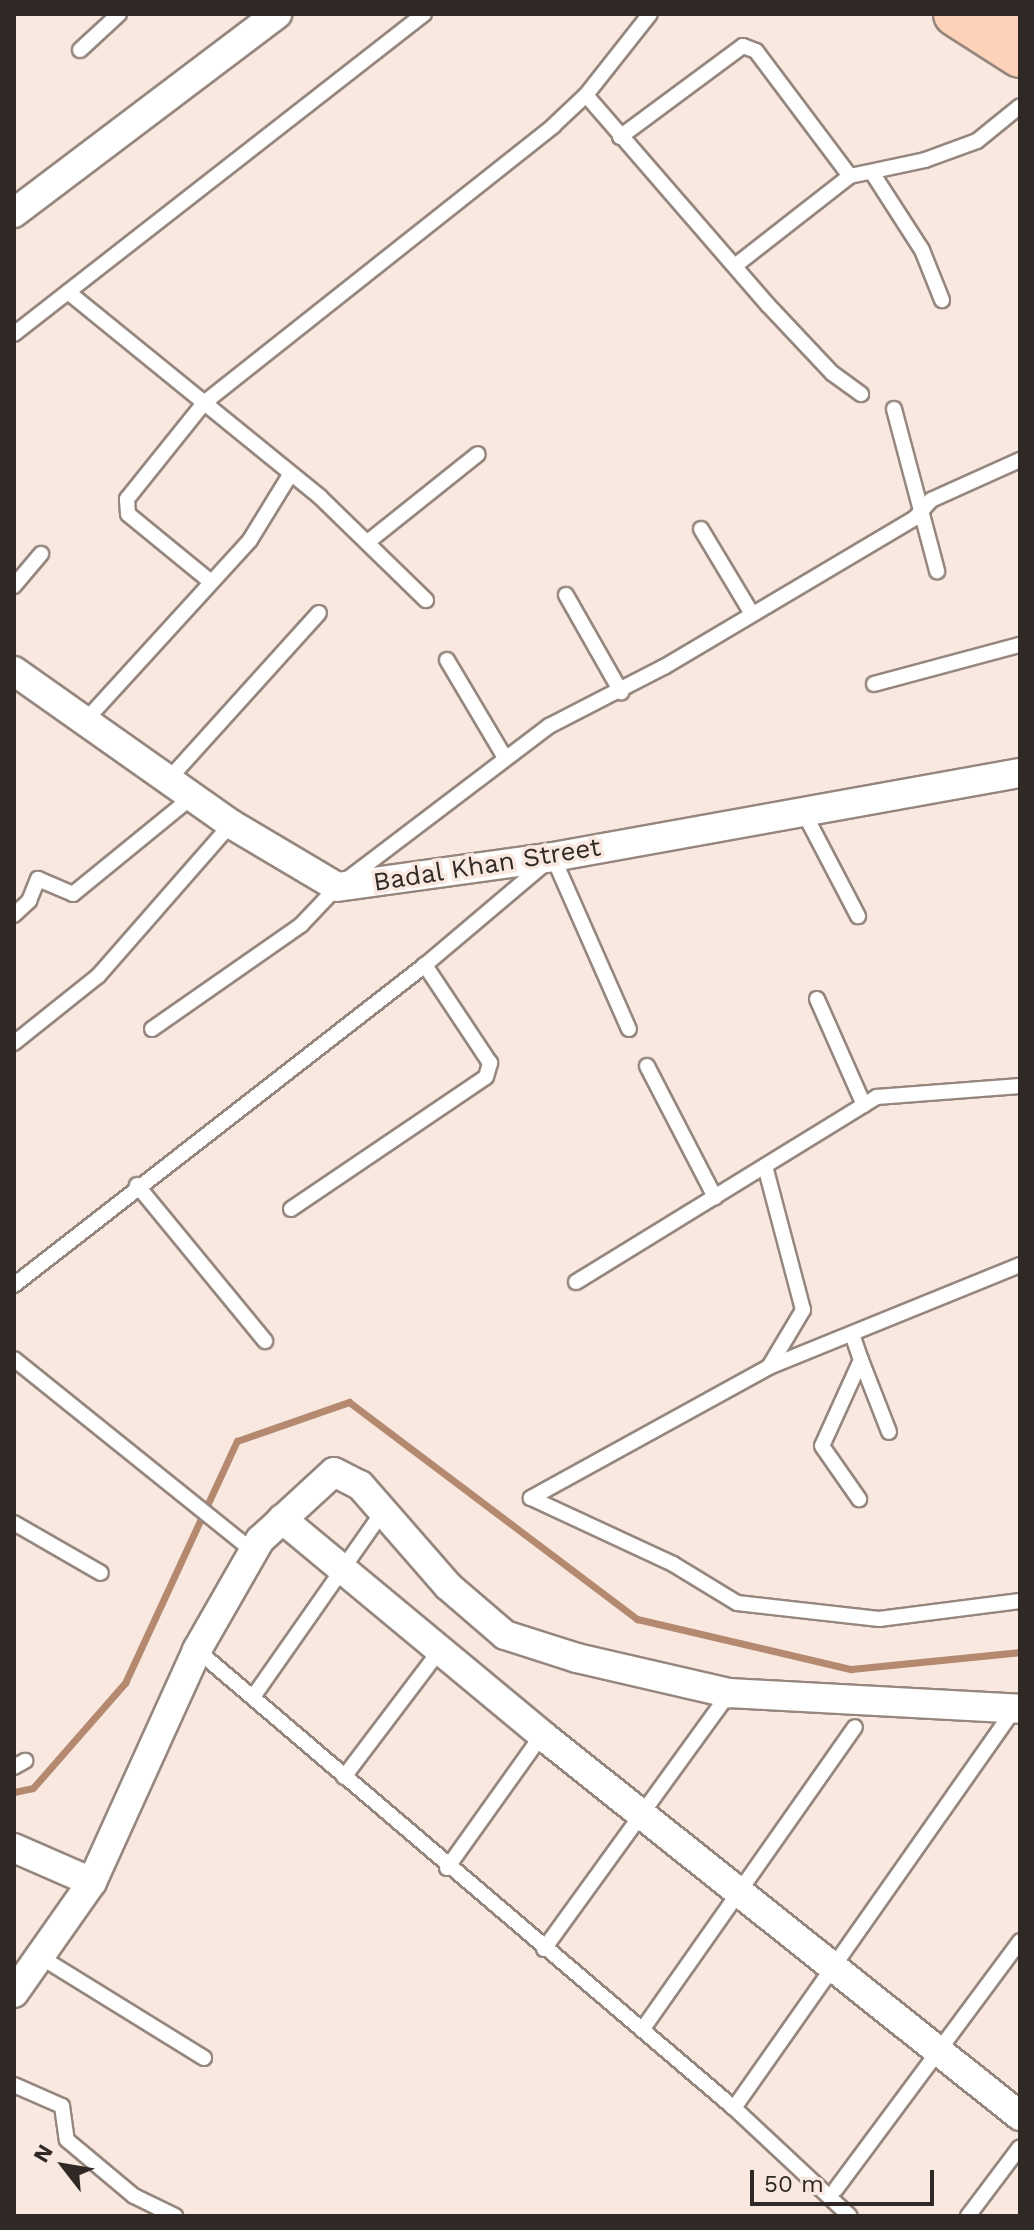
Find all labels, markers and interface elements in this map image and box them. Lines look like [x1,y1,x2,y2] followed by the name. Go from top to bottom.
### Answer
[371,832,603,898] street label: Badal Khan Street
[24,2126,104,2206] north arrow
[28,2140,58,2167] text: N
[754,2154,938,2204] scale bar
[764,2170,824,2198] text: 50 m

